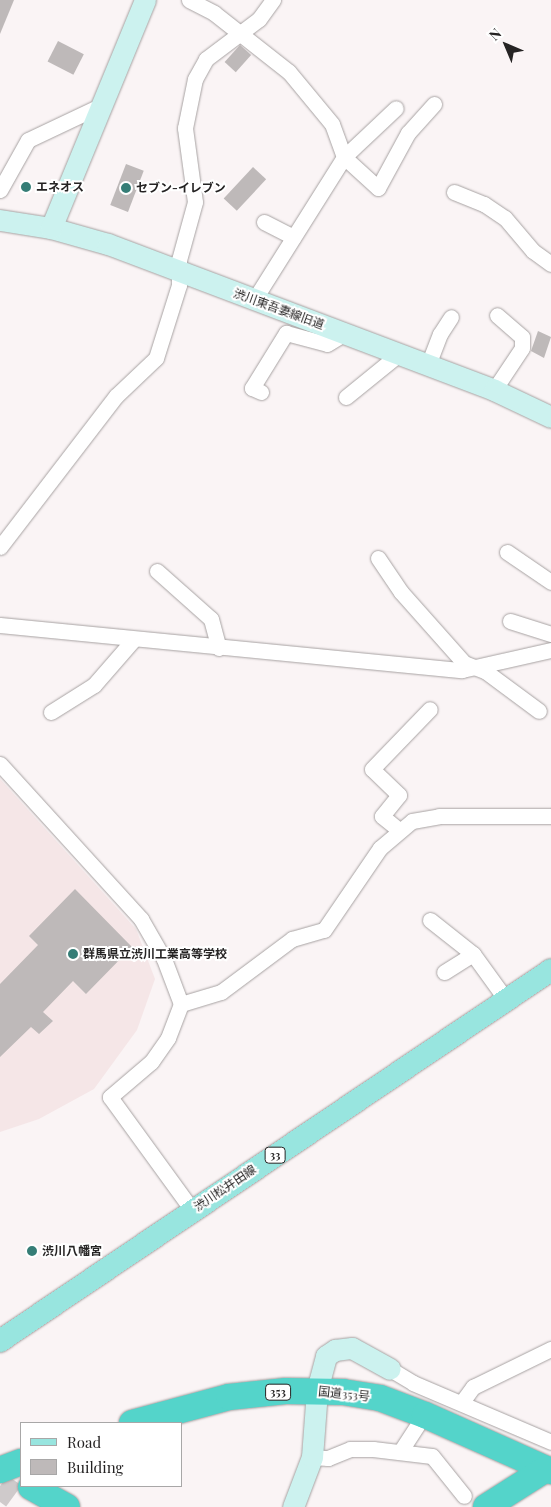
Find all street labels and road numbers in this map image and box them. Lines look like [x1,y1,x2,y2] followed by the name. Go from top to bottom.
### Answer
[231,286,327,332] street label: 渋川東吾妻線旧道
[264,1146,286,1164] road number: 33
[191,1162,259,1214] street label: 渋川松井田線
[264,1384,292,1400] road number: 353
[317,1384,371,1404] street label: 国道353号

